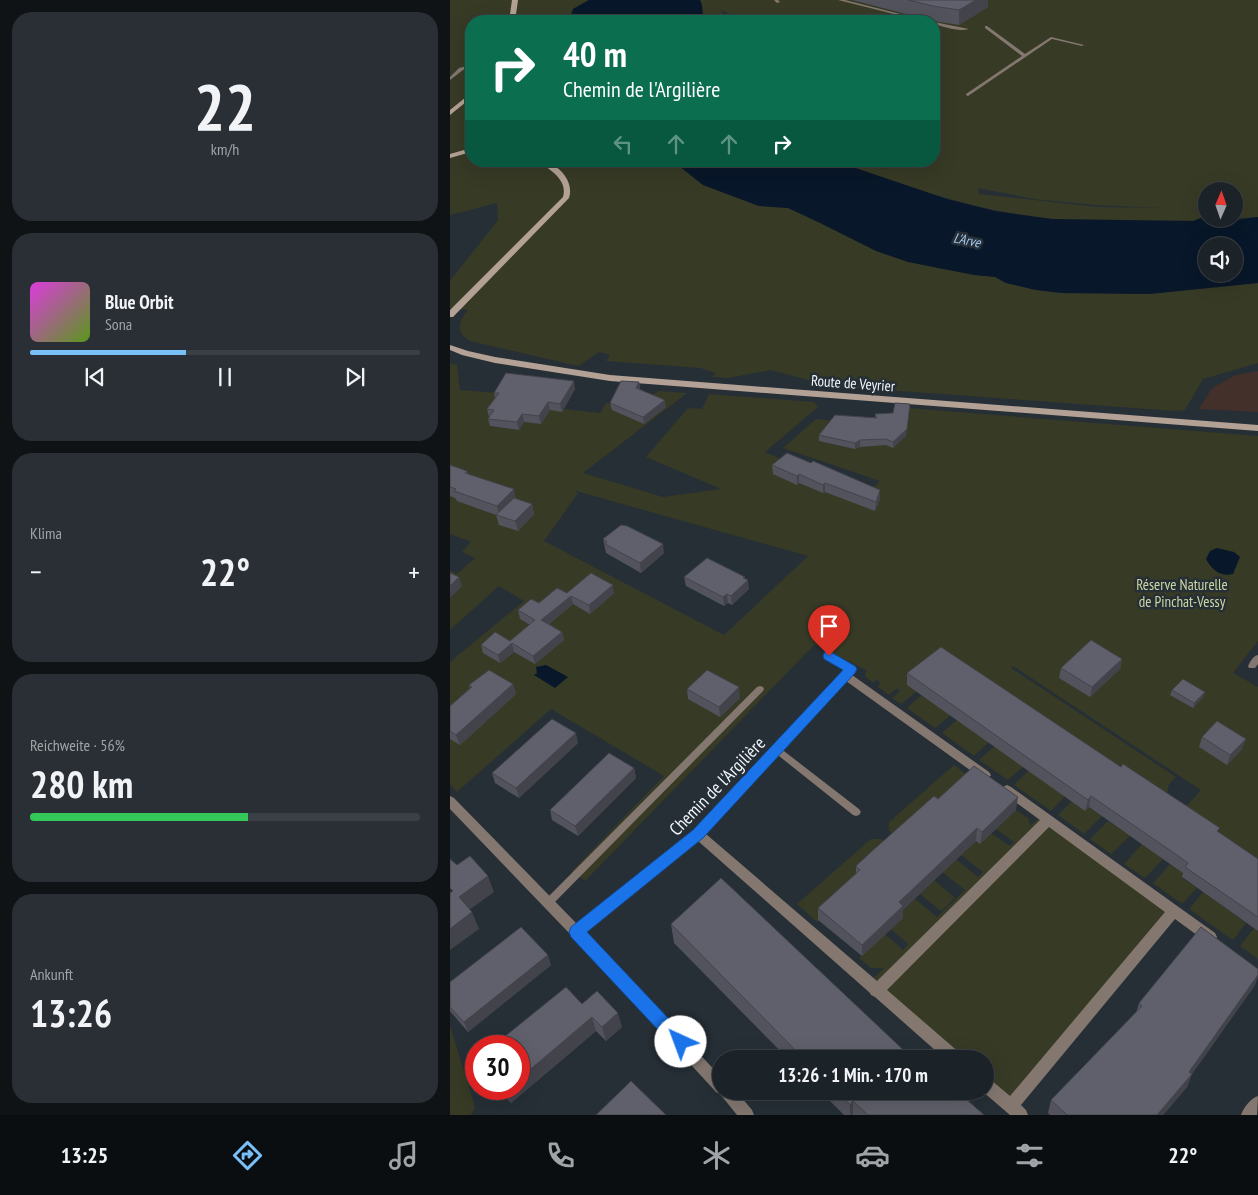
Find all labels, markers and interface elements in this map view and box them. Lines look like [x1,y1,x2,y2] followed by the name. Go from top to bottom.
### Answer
[563,31,627,77] text: 40 m
[480,35,545,100] icon: right
[194,64,256,148] text: 22
[563,75,720,103] text: Chemin de l'Argilière
[609,130,637,158] icon: left
[662,130,690,158] icon: ahead
[715,130,743,158] icon: ahead
[768,130,796,158] icon: right
[211,139,239,159] text: km/h
[1198,182,1242,228] north arrow
[1198,182,1243,282] map controls
[952,229,983,252] water label: L'Arve
[1198,237,1243,282] button: sound
[105,290,174,314] text: Blue Orbit
[105,314,132,334] text: Sona
[81,363,109,391] icon: previous
[211,363,239,391] icon: pause
[341,363,369,391] icon: next
[810,371,896,395] street label: Route de Veyrier
[30,523,62,543] text: Klima
[200,547,250,596] text: 22°
[30,553,42,590] text: −
[408,553,420,590] text: +
[1136,575,1228,611] park label: Réserve Naturelle de Pinchat-Vessy
[808,605,850,656] pin
[815,612,843,640] icon: arrive
[664,732,770,840] street label: Chemin de l'Argilière
[30,735,125,755] text: Reichweite · 56%
[30,759,133,808] text: 280 km
[30,964,73,984] text: Ankunft
[30,988,112,1037] text: 13:26
[654,1015,706,1067] position arrow
[465,1035,530,1100] speed limit sign: 30
[778,1063,928,1087] text: 13:26 · 1 Min. · 170 m
[230,1138,265,1173] icon: directions
[386,1138,421,1173] icon: music
[543,1138,578,1173] icon: phone
[699,1138,734,1173] icon: climate
[855,1138,890,1173] icon: car
[1012,1138,1047,1173] icon: filters
[61,1141,108,1169] text: 13:25
[1168,1141,1197,1169] text: 22°

